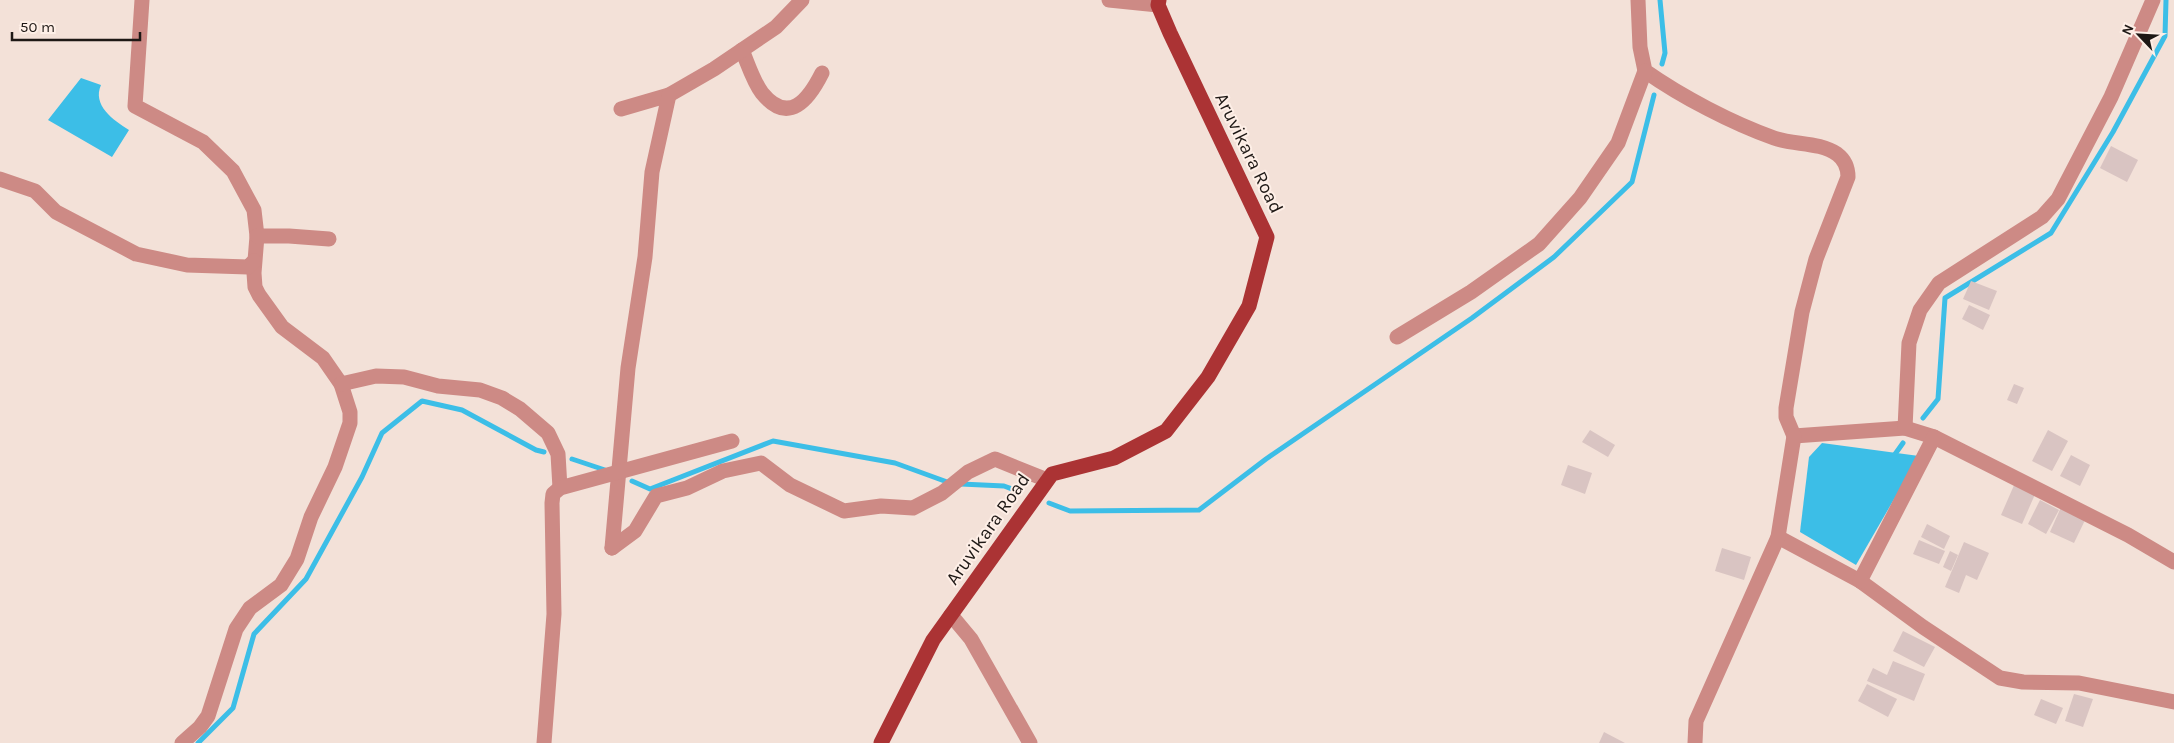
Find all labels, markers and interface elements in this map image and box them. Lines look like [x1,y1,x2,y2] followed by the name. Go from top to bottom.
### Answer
[12,10,140,42] scale bar
[2114,10,2164,60] north arrow
[20,18,55,36] text: 50 m
[2118,22,2137,38] text: N
[1210,89,1288,217] street label: Aruvikara Road
[941,469,1035,589] street label: Aruvikara Road

